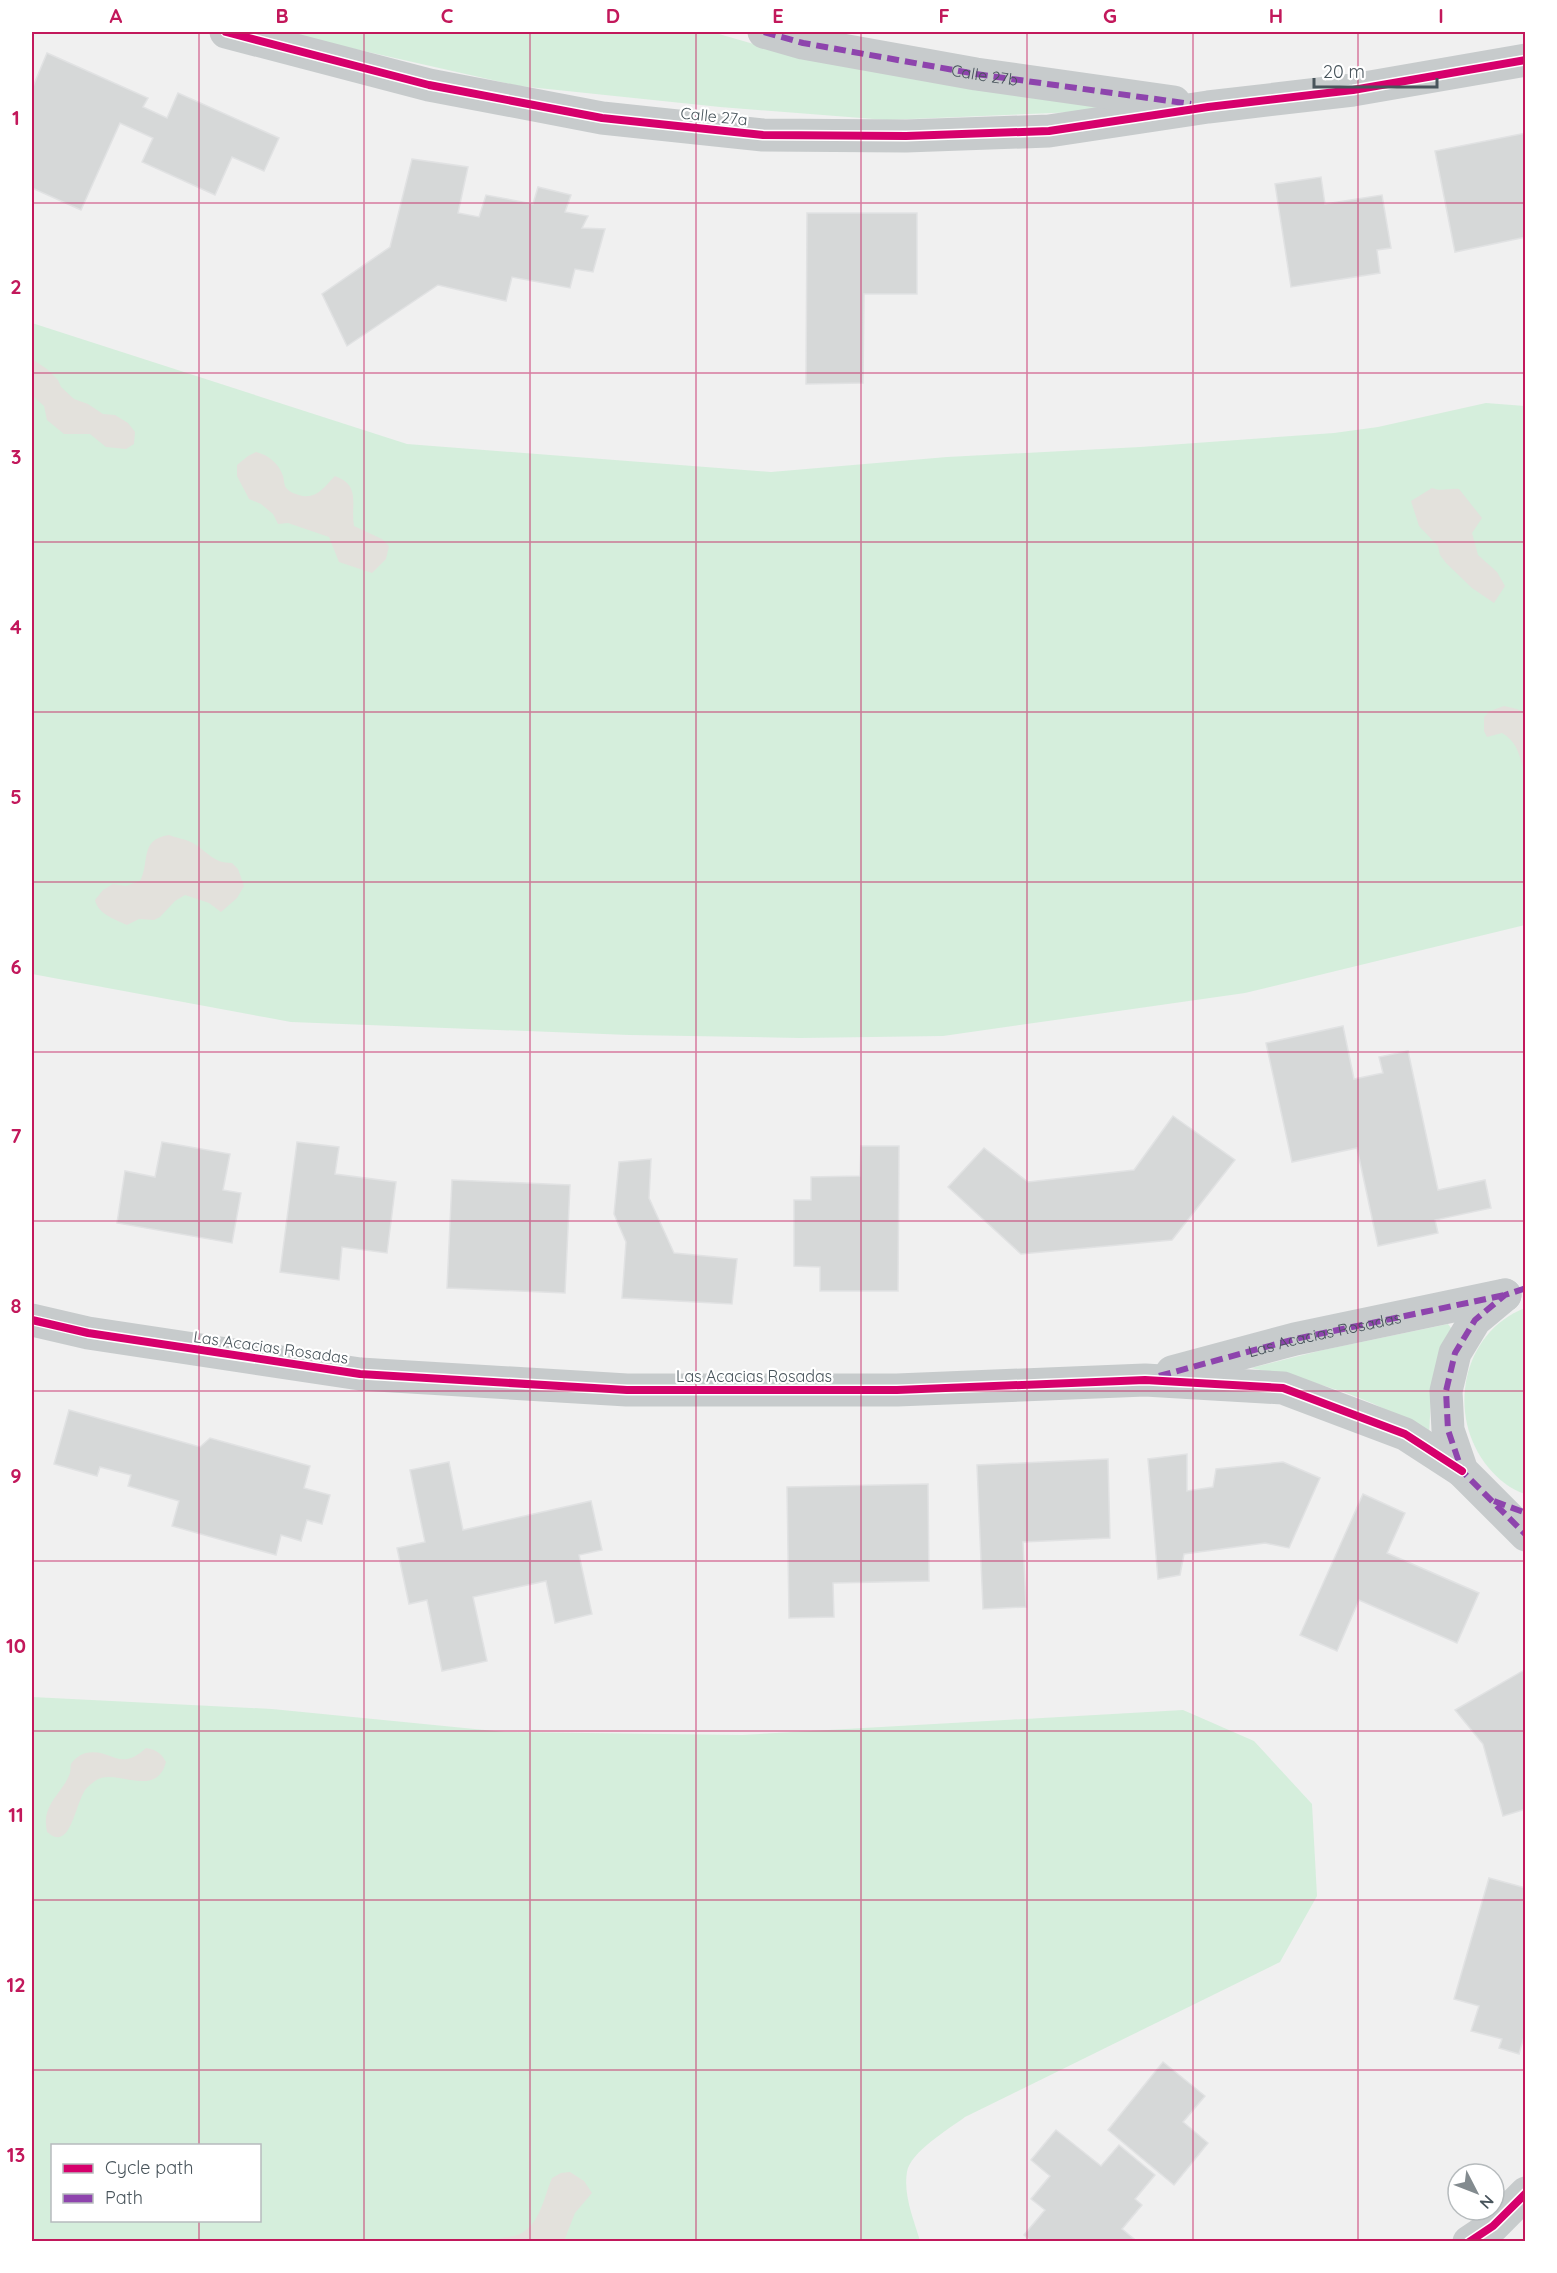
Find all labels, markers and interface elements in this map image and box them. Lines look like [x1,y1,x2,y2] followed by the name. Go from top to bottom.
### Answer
[110,3,123,28] text: A
[275,3,289,28] text: B
[441,3,454,28] text: C
[606,3,620,28] text: D
[772,3,784,28] text: E
[938,3,950,28] text: F
[1103,3,1117,28] text: G
[1269,3,1283,28] text: H
[1438,3,1444,28] text: I
[1314,51,1437,89] scale bar
[950,60,1019,90] street label: Calle 27b
[1323,60,1365,83] text: 20 m
[680,103,748,129] street label: Calle 27a
[12,105,20,130] text: 1
[10,274,22,299] text: 2
[11,444,21,469] text: 3
[10,614,22,639] text: 4
[10,784,22,809] text: 5
[10,954,22,979] text: 6
[11,1123,22,1148] text: 7
[11,1293,22,1318] text: 8
[1246,1307,1403,1361] street label: Las Acacias Rosadas
[192,1326,350,1368] street label: Las Acacias Rosadas
[676,1366,832,1386] street label: Las Acacias Rosadas
[10,1463,22,1488] text: 9
[6,1633,26,1658] text: 10
[8,1802,24,1827] text: 11
[6,1972,26,1997] text: 12
[7,2142,25,2167] text: 13
[51,2144,261,2222] legend
[105,2156,193,2179] text: Cycle path
[1446,2162,1506,2222] north arrow
[105,2186,143,2209] text: Path
[1476,2191,1499,2213] text: N

